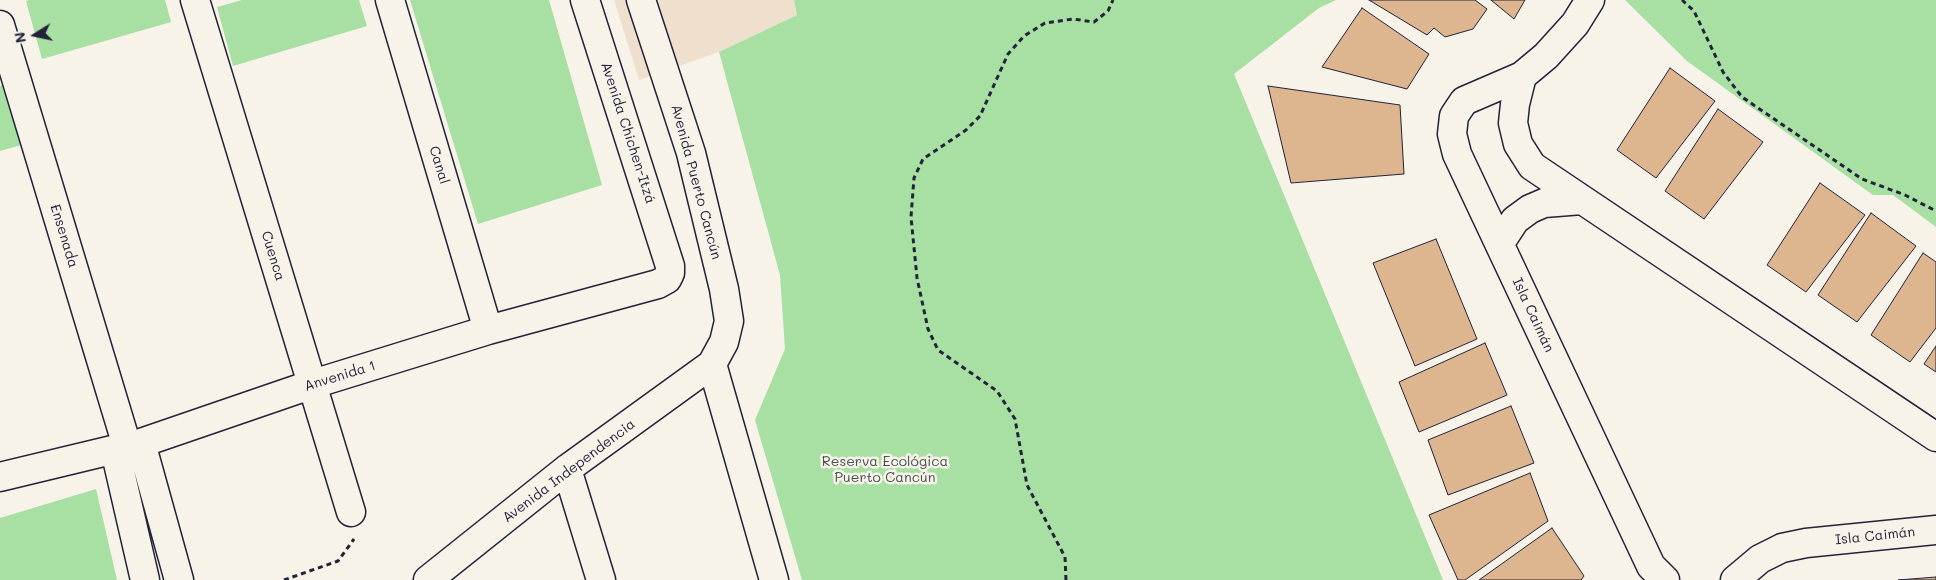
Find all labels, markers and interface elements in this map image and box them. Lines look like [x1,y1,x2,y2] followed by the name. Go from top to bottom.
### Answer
[10,10,60,60] north arrow
[9,31,30,45] text: N
[597,60,659,206] street label: Avenida Chichen-Itzá
[667,103,725,261] street label: Avenida Puerto Cancún
[425,144,453,186] street label: Canal
[46,202,82,270] street label: Ensenada
[258,229,288,283] street label: Cuenca
[1508,275,1558,355] street label: Isla Caimán
[302,357,378,395] street label: Anvenida 1
[499,416,639,526] street label: Avenida Independencia
[822,454,948,487] park label: Reserva Ecológica Puerto Cancún
[1834,523,1916,549] street label: Isla Caimán

